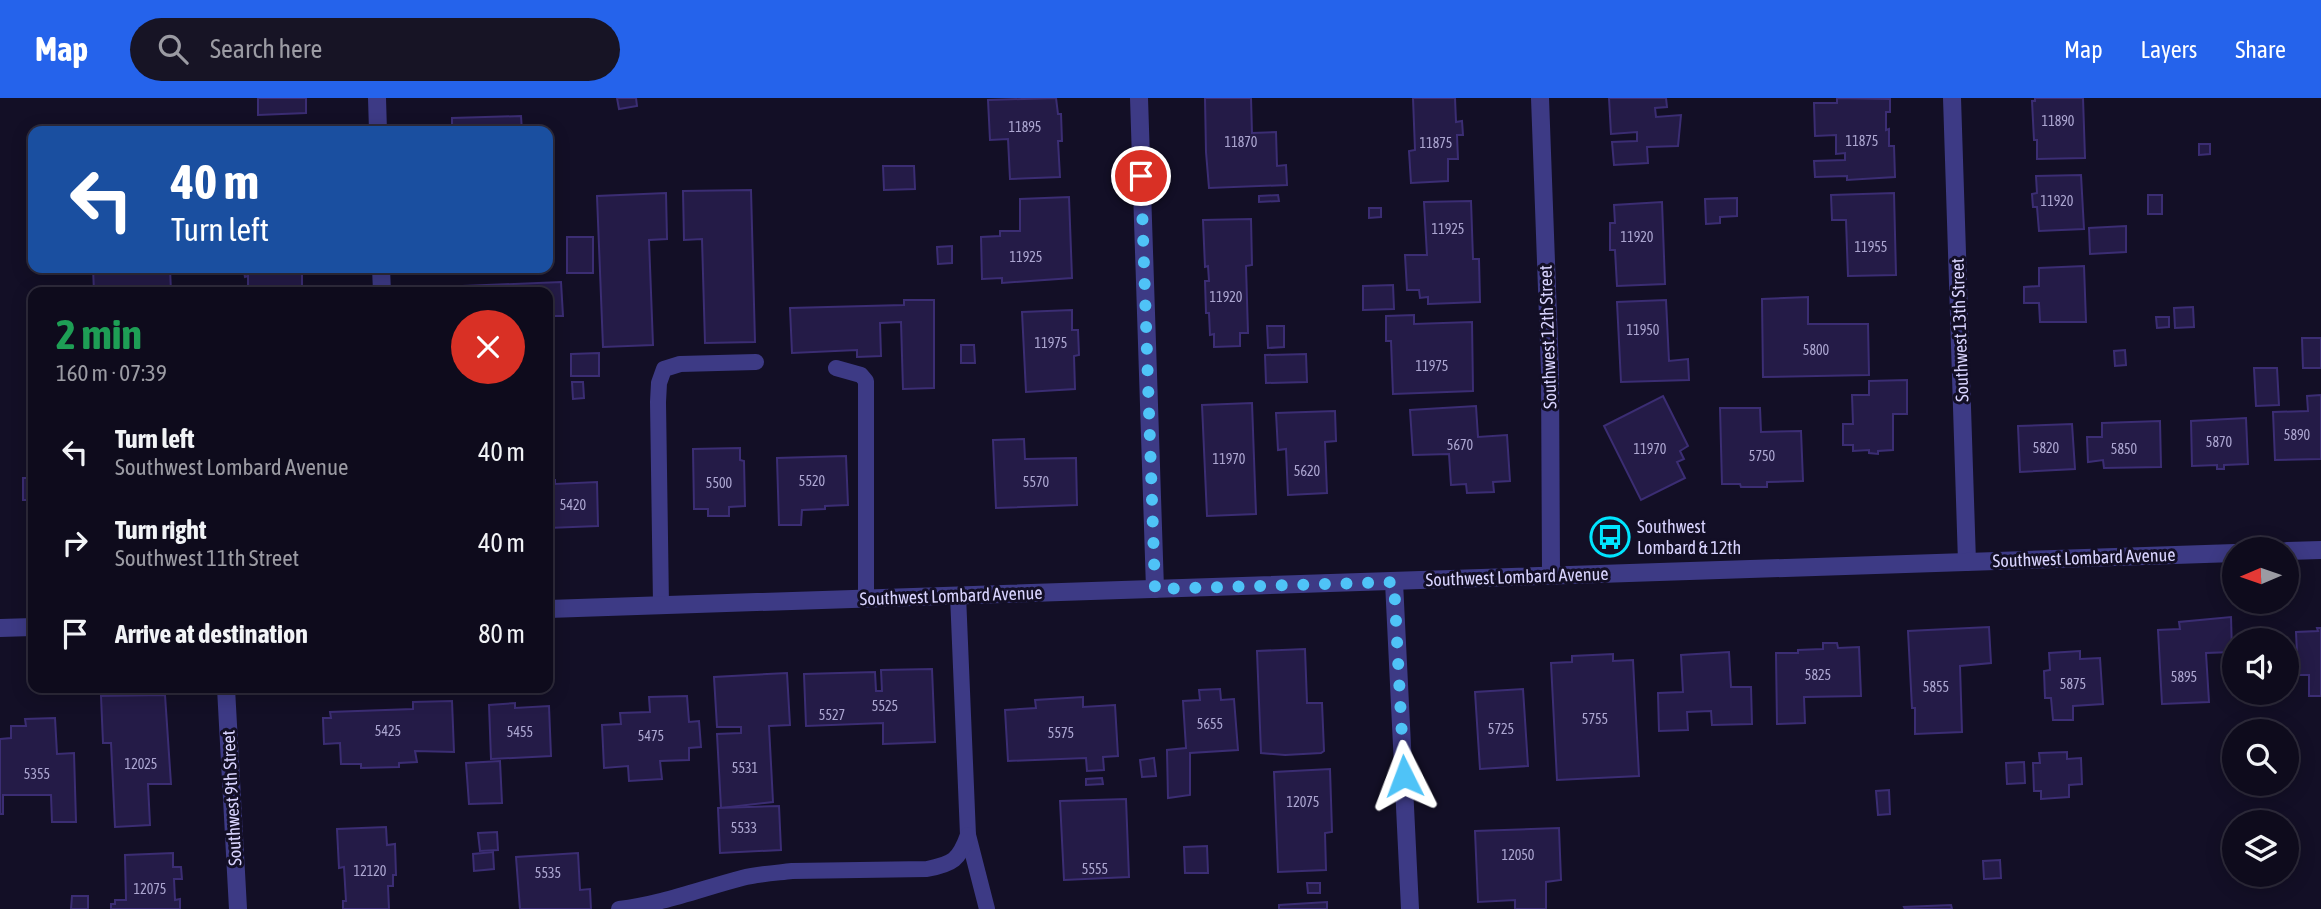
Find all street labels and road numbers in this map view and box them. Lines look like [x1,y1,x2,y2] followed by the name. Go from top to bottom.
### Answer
[1946,258,1973,402] street label: Southwest 13th Street
[1534,265,1561,409] street label: Southwest 12th Street
[1992,544,2176,571] street label: Southwest Lombard Avenue
[1425,563,1609,590] street label: Southwest Lombard Avenue
[859,582,1043,609] street label: Southwest Lombard Avenue
[217,730,246,866] street label: Southwest 9th Street

